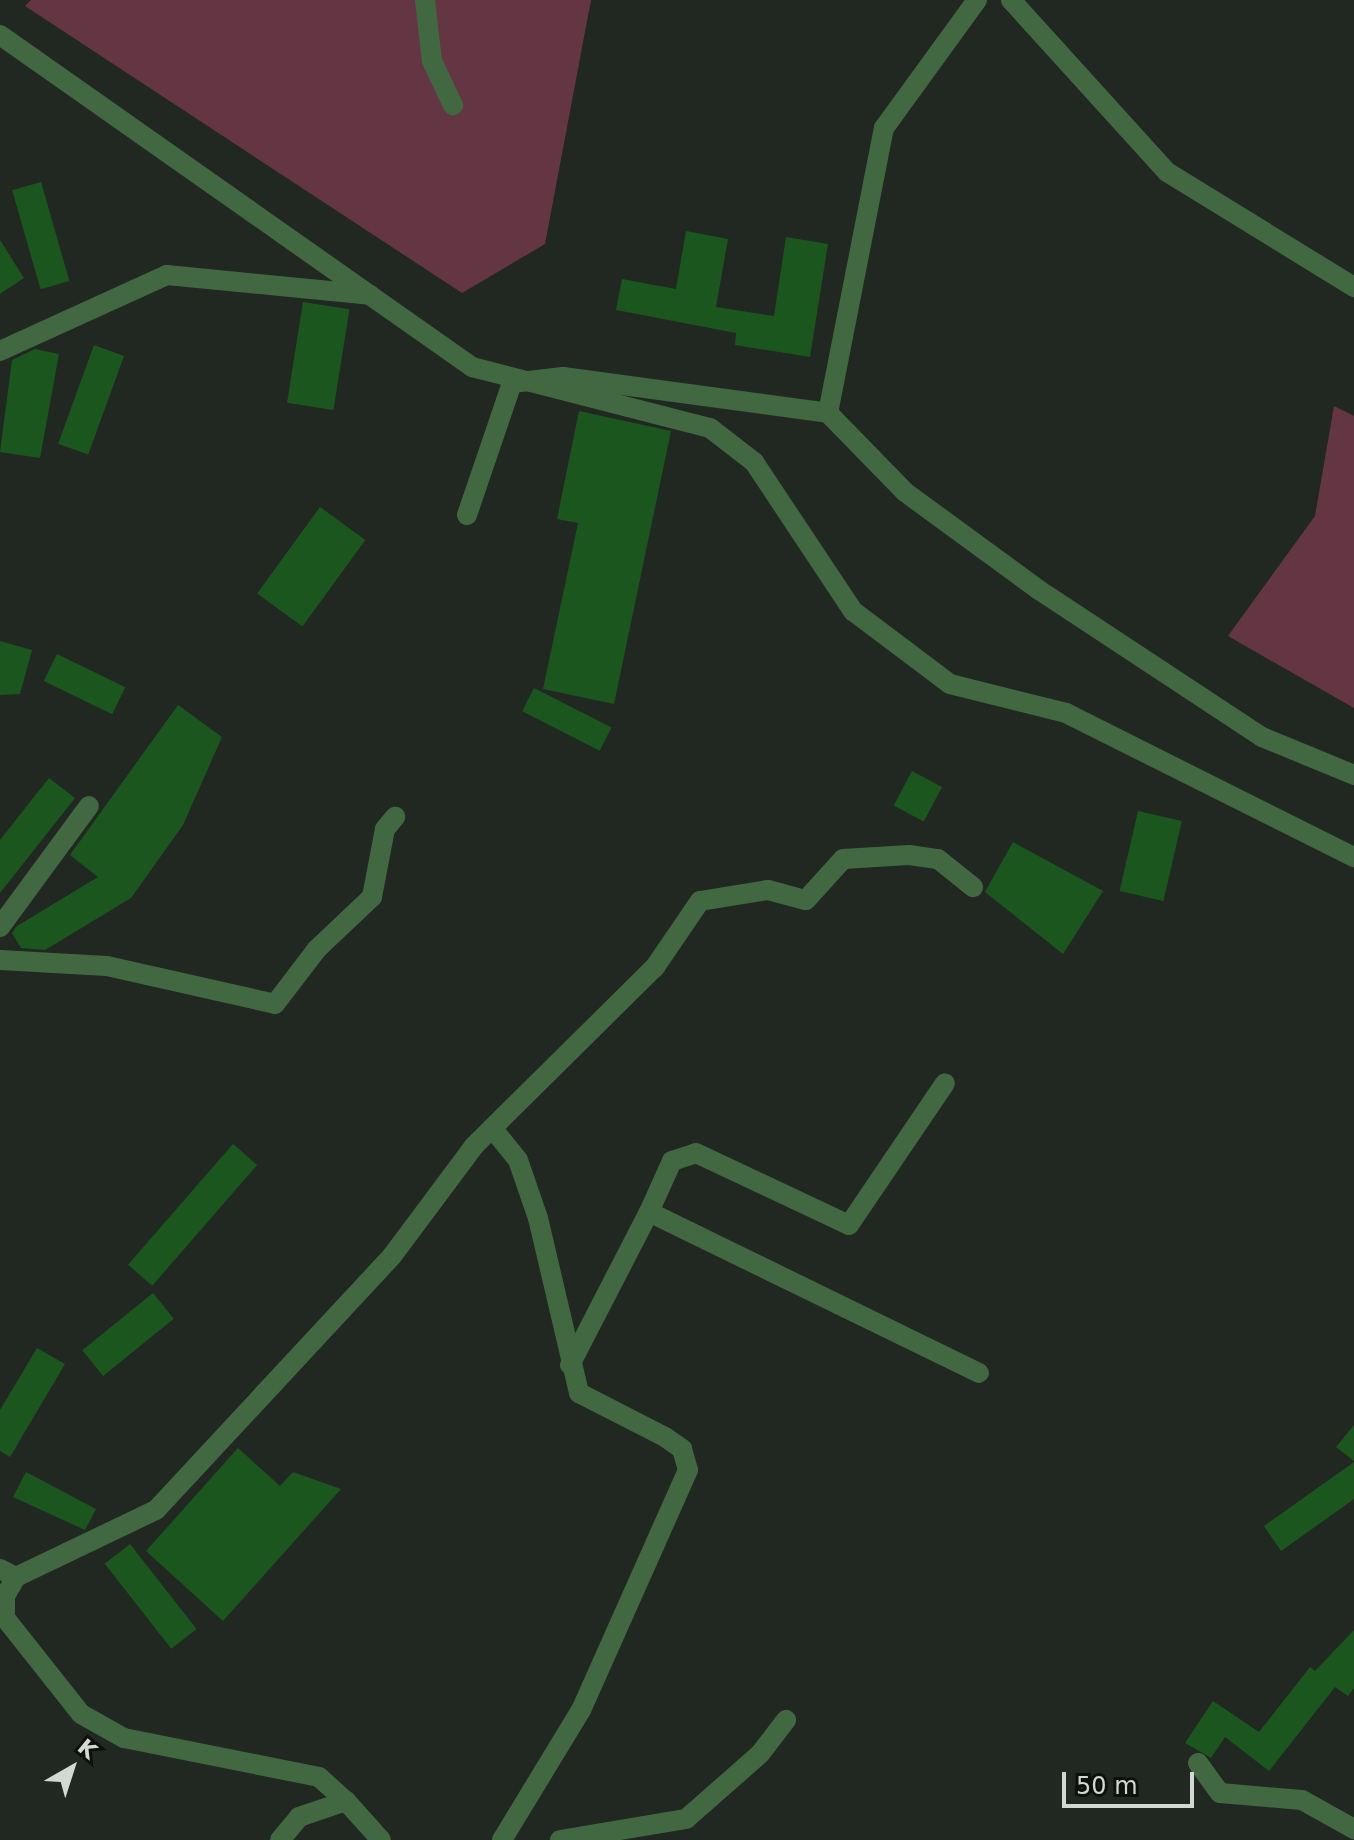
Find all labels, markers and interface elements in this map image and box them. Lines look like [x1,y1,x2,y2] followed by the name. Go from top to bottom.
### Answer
[32,1728,112,1808] north arrow
[73,1734,102,1764] text: K
[1066,1756,1198,1806] scale bar
[1076,1772,1138,1800] text: 50 m

